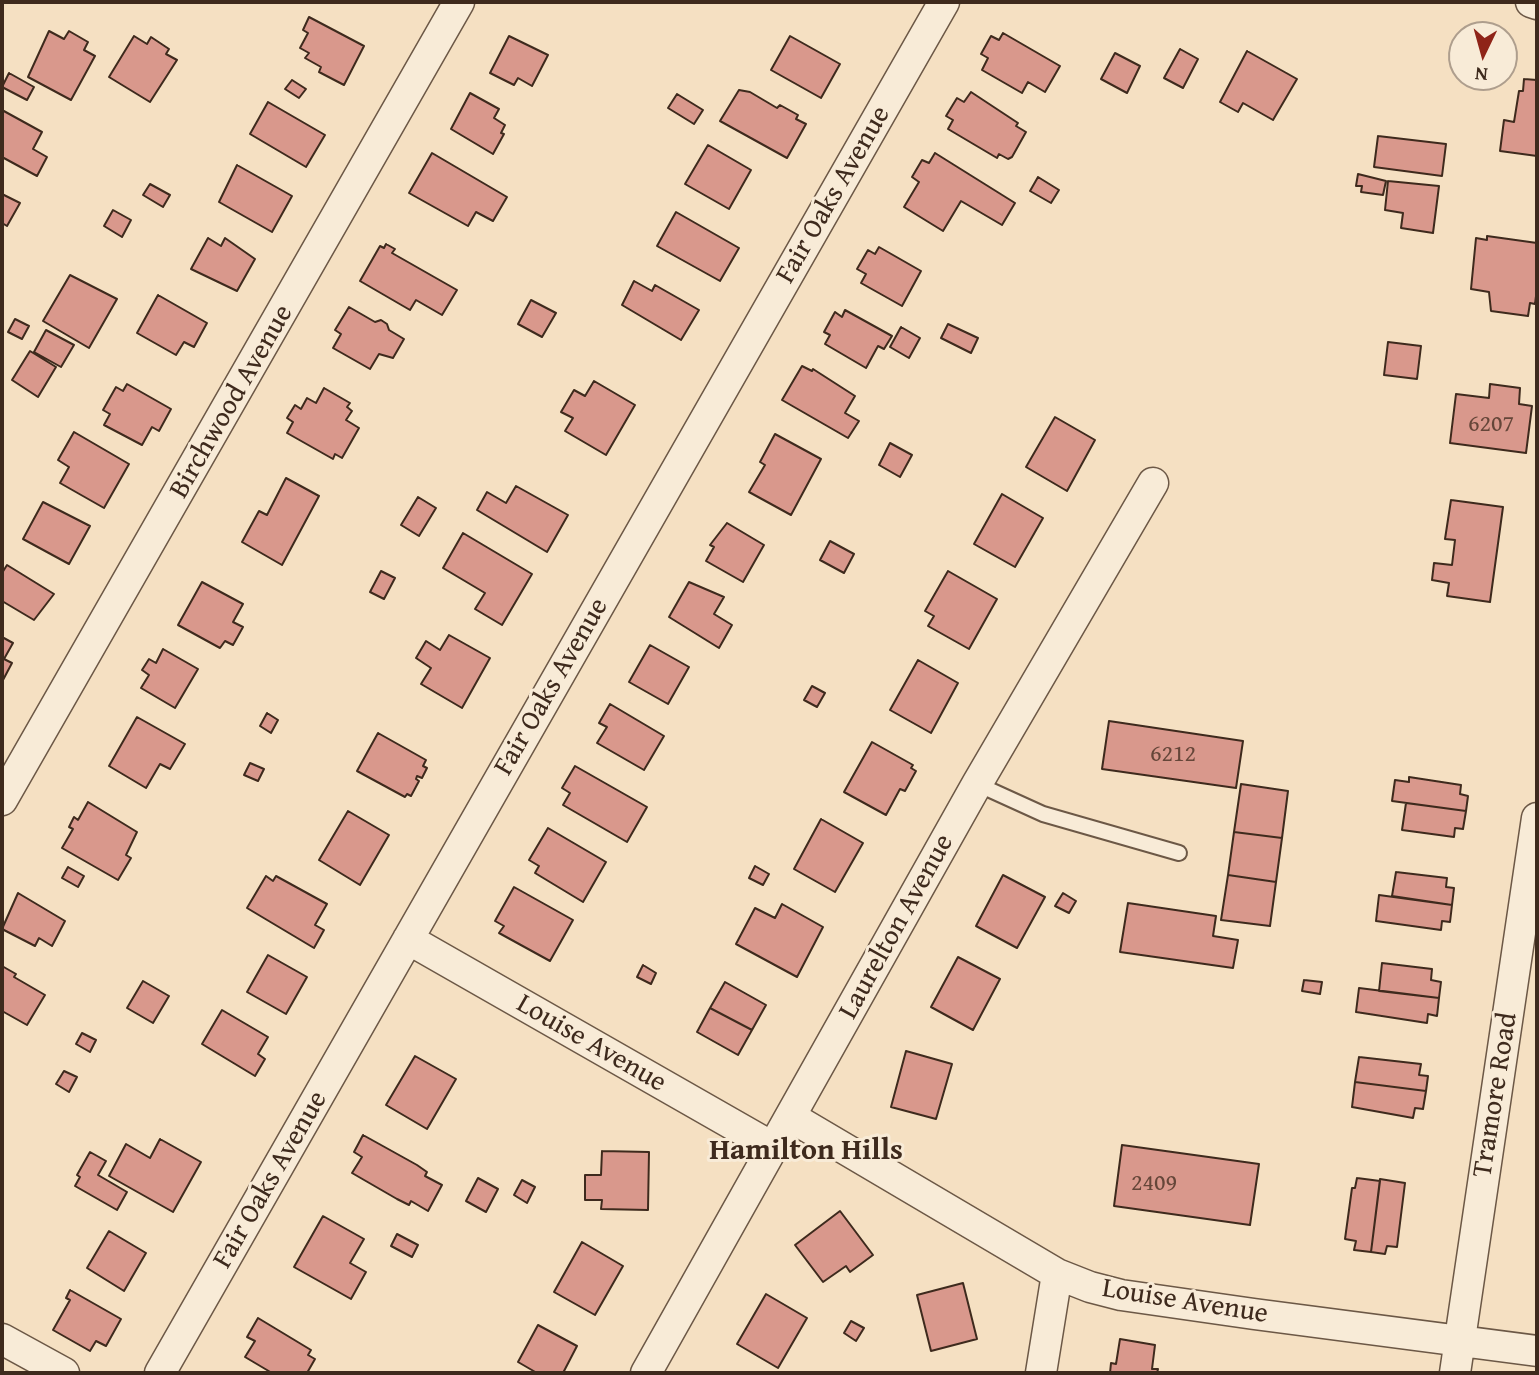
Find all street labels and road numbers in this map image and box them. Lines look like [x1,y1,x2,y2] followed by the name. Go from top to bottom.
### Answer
[770,100,898,290] street label: Fair Oaks Avenue
[163,299,301,505] street label: Birchwood Avenue
[488,592,616,782] street label: Fair Oaks Avenue
[832,829,962,1025] street label: Laurelton Avenue
[510,988,672,1100] street label: Louise Avenue
[1466,1010,1526,1180] street label: Tramore Road
[207,1085,335,1275] street label: Fair Oaks Avenue
[1100,1272,1270,1332] street label: Louise Avenue

